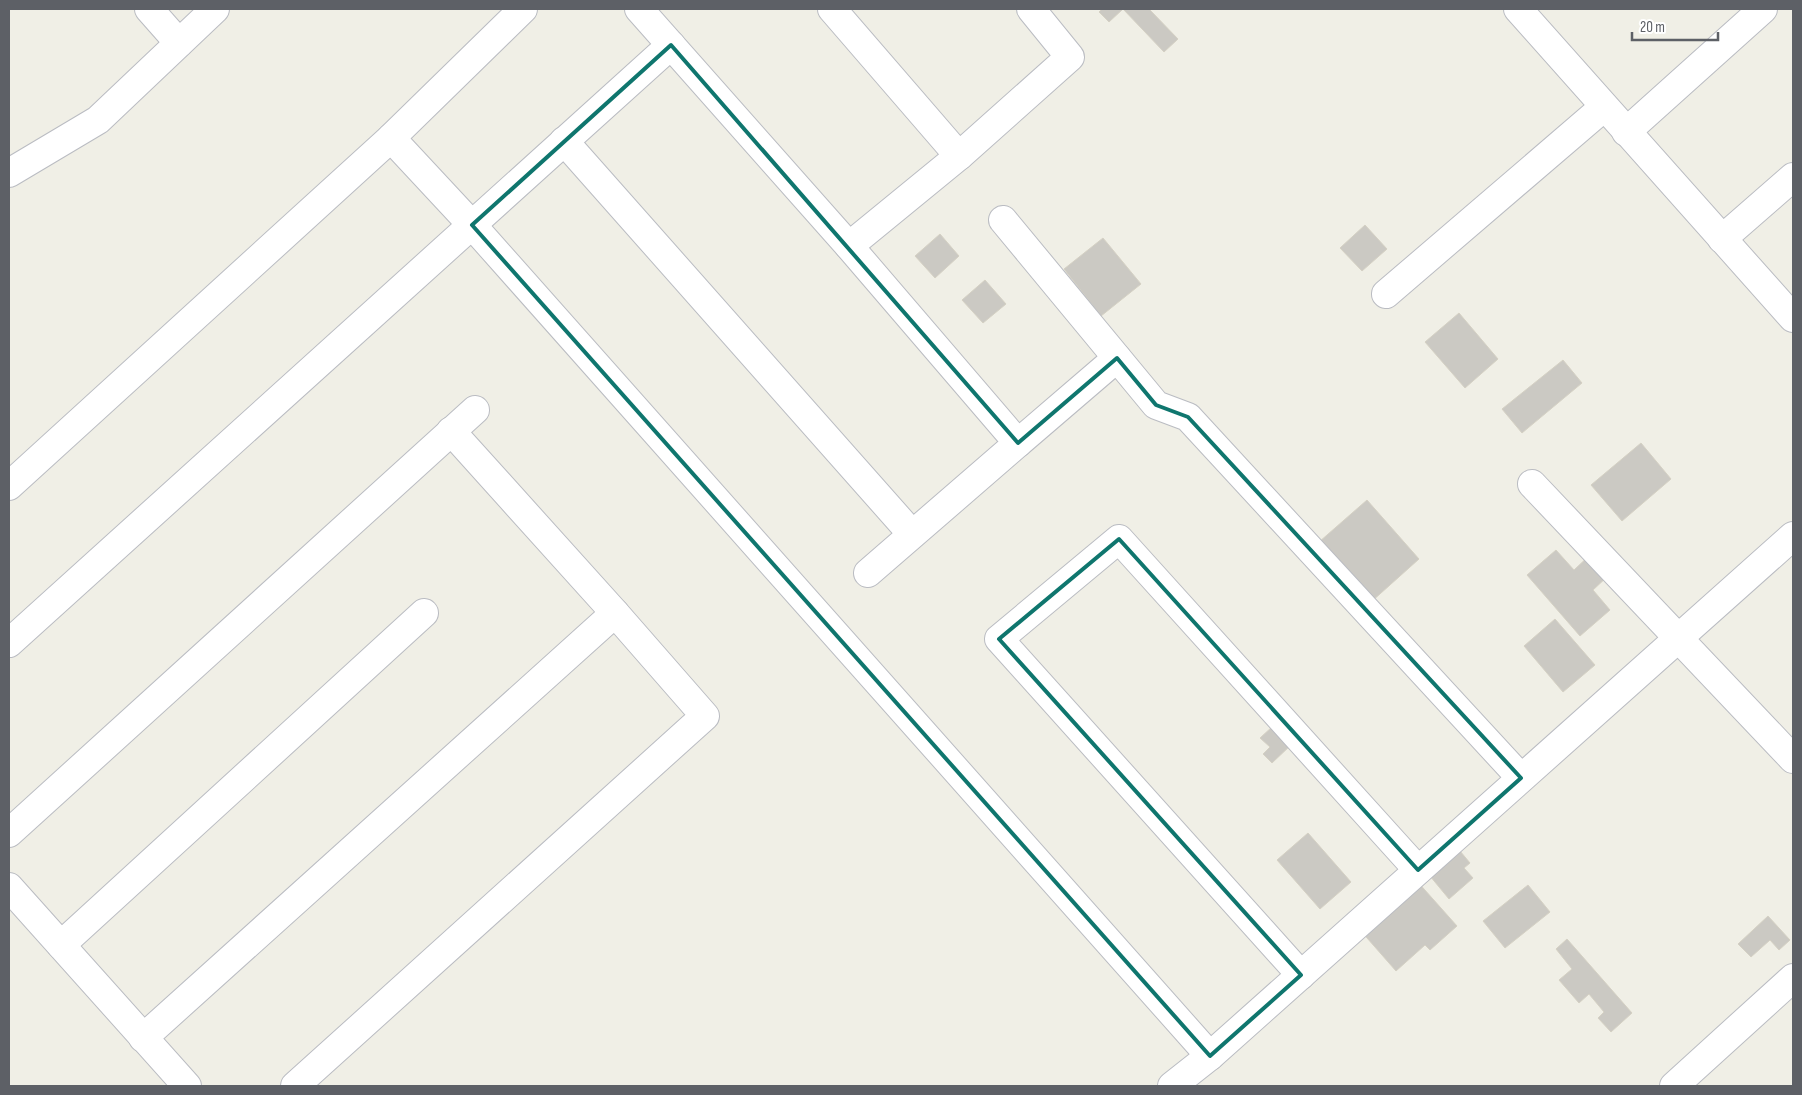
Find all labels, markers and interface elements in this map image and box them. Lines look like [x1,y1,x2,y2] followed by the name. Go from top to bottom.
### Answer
[1632,10,1718,42] scale bar
[1640,18,1665,37] text: 20 m

